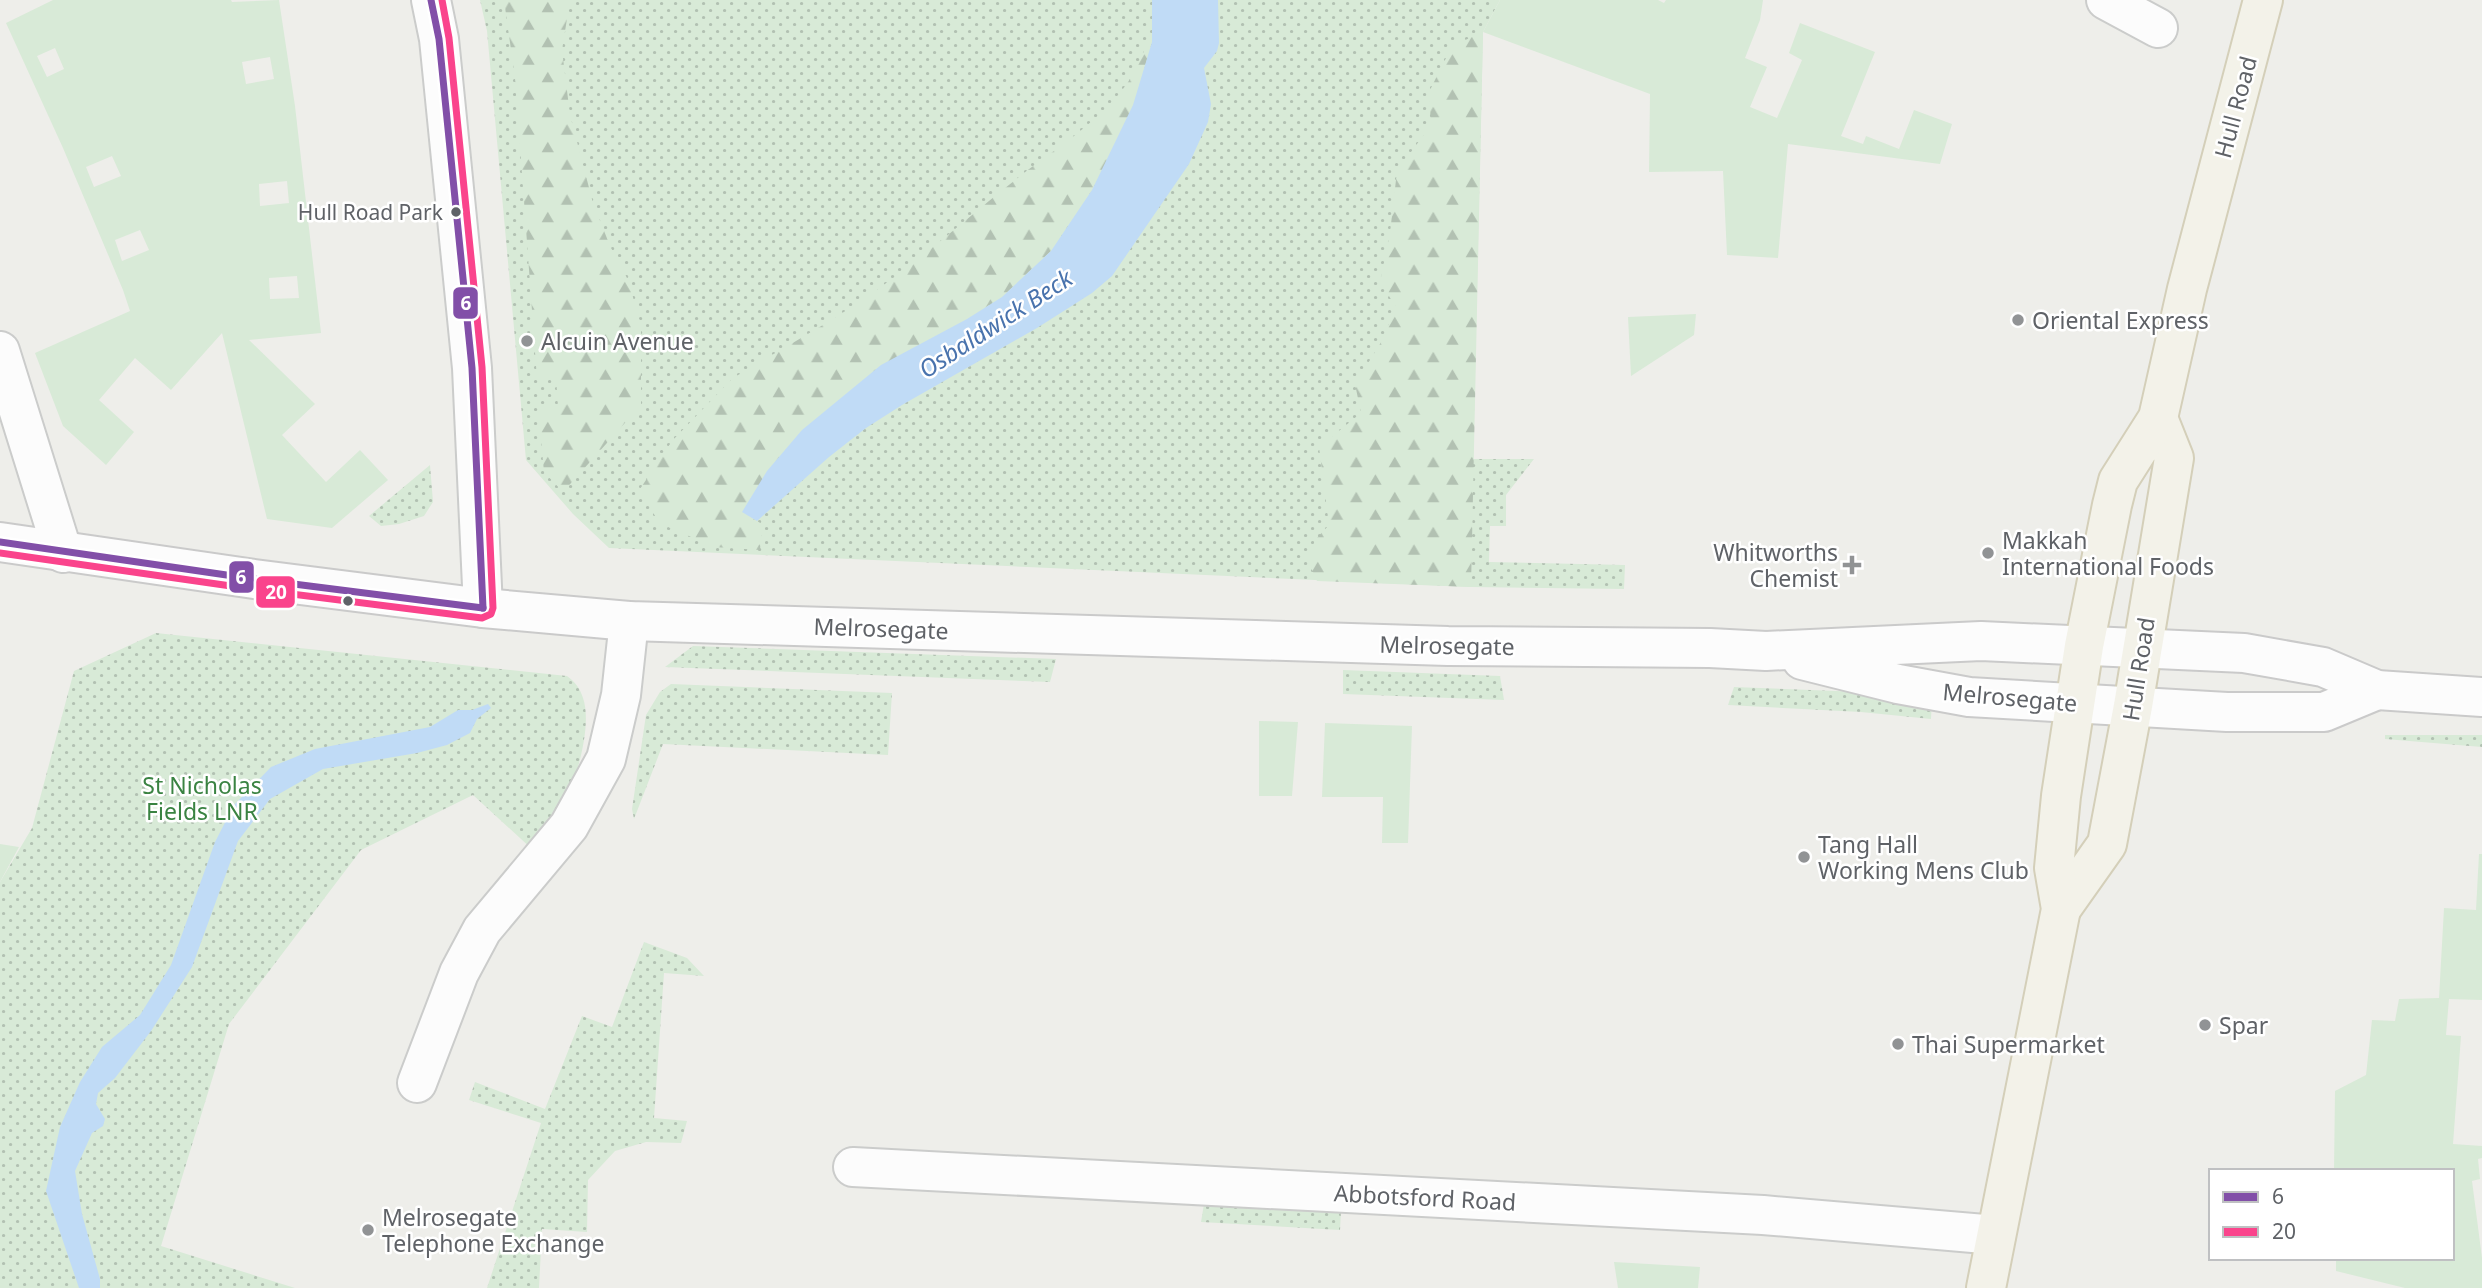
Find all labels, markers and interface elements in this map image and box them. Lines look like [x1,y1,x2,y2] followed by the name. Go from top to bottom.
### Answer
[2206,52,2264,162] street label: Hull Road
[298,198,444,226] place label: Hull Road Park
[449,205,463,219] marker: Hull Road Park
[912,260,1079,385] water label: Osbaldwick Beck
[452,286,479,320] line badge: 6
[461,290,472,316] text: 6
[2032,304,2209,336] place label: Oriental Express
[2010,312,2026,328] marker: Oriental Express
[541,325,694,357] place label: Alcuin Avenue
[519,333,535,349] marker: Alcuin Avenue
[2002,524,2214,582] place label: Makkah International Foods
[1713,536,1838,594] place label: Whitworths Chemist
[1980,545,1996,561] marker: Makkah International Foods
[1844,557,1860,573] marker: Whitworths Chemist
[228,560,255,594] line badge: 6
[236,564,247,590] text: 6
[255,575,296,609] line badge: 20
[265,579,287,605] text: 20
[341,594,355,608] unlabelled marker
[813,610,949,646] street label: Melrosegate
[2114,615,2162,723] street label: Hull Road
[1379,628,1515,662] street label: Melrosegate
[1941,675,2079,719] street label: Melrosegate
[142,769,262,827] park label: St Nicholas Fields LNR
[1818,828,2029,886] place label: Tang Hall Working Mens Club
[1796,849,1812,865] marker: Tang Hall Working Mens Club
[2219,1009,2269,1041] place label: Spar
[2197,1017,2213,1033] marker: Spar
[1912,1028,2105,1060] place label: Thai Supermarket
[1890,1036,1906,1052] marker: Thai Supermarket
[2209,1169,2454,1260] legend
[1333,1176,1517,1218] street label: Abbotsford Road
[2272,1182,2284,1210] text: 6
[382,1201,604,1259] place label: Melrosegate Telephone Exchange
[2272,1217,2296,1245] text: 20
[360,1222,376,1238] marker: Melrosegate Telephone Exchange

